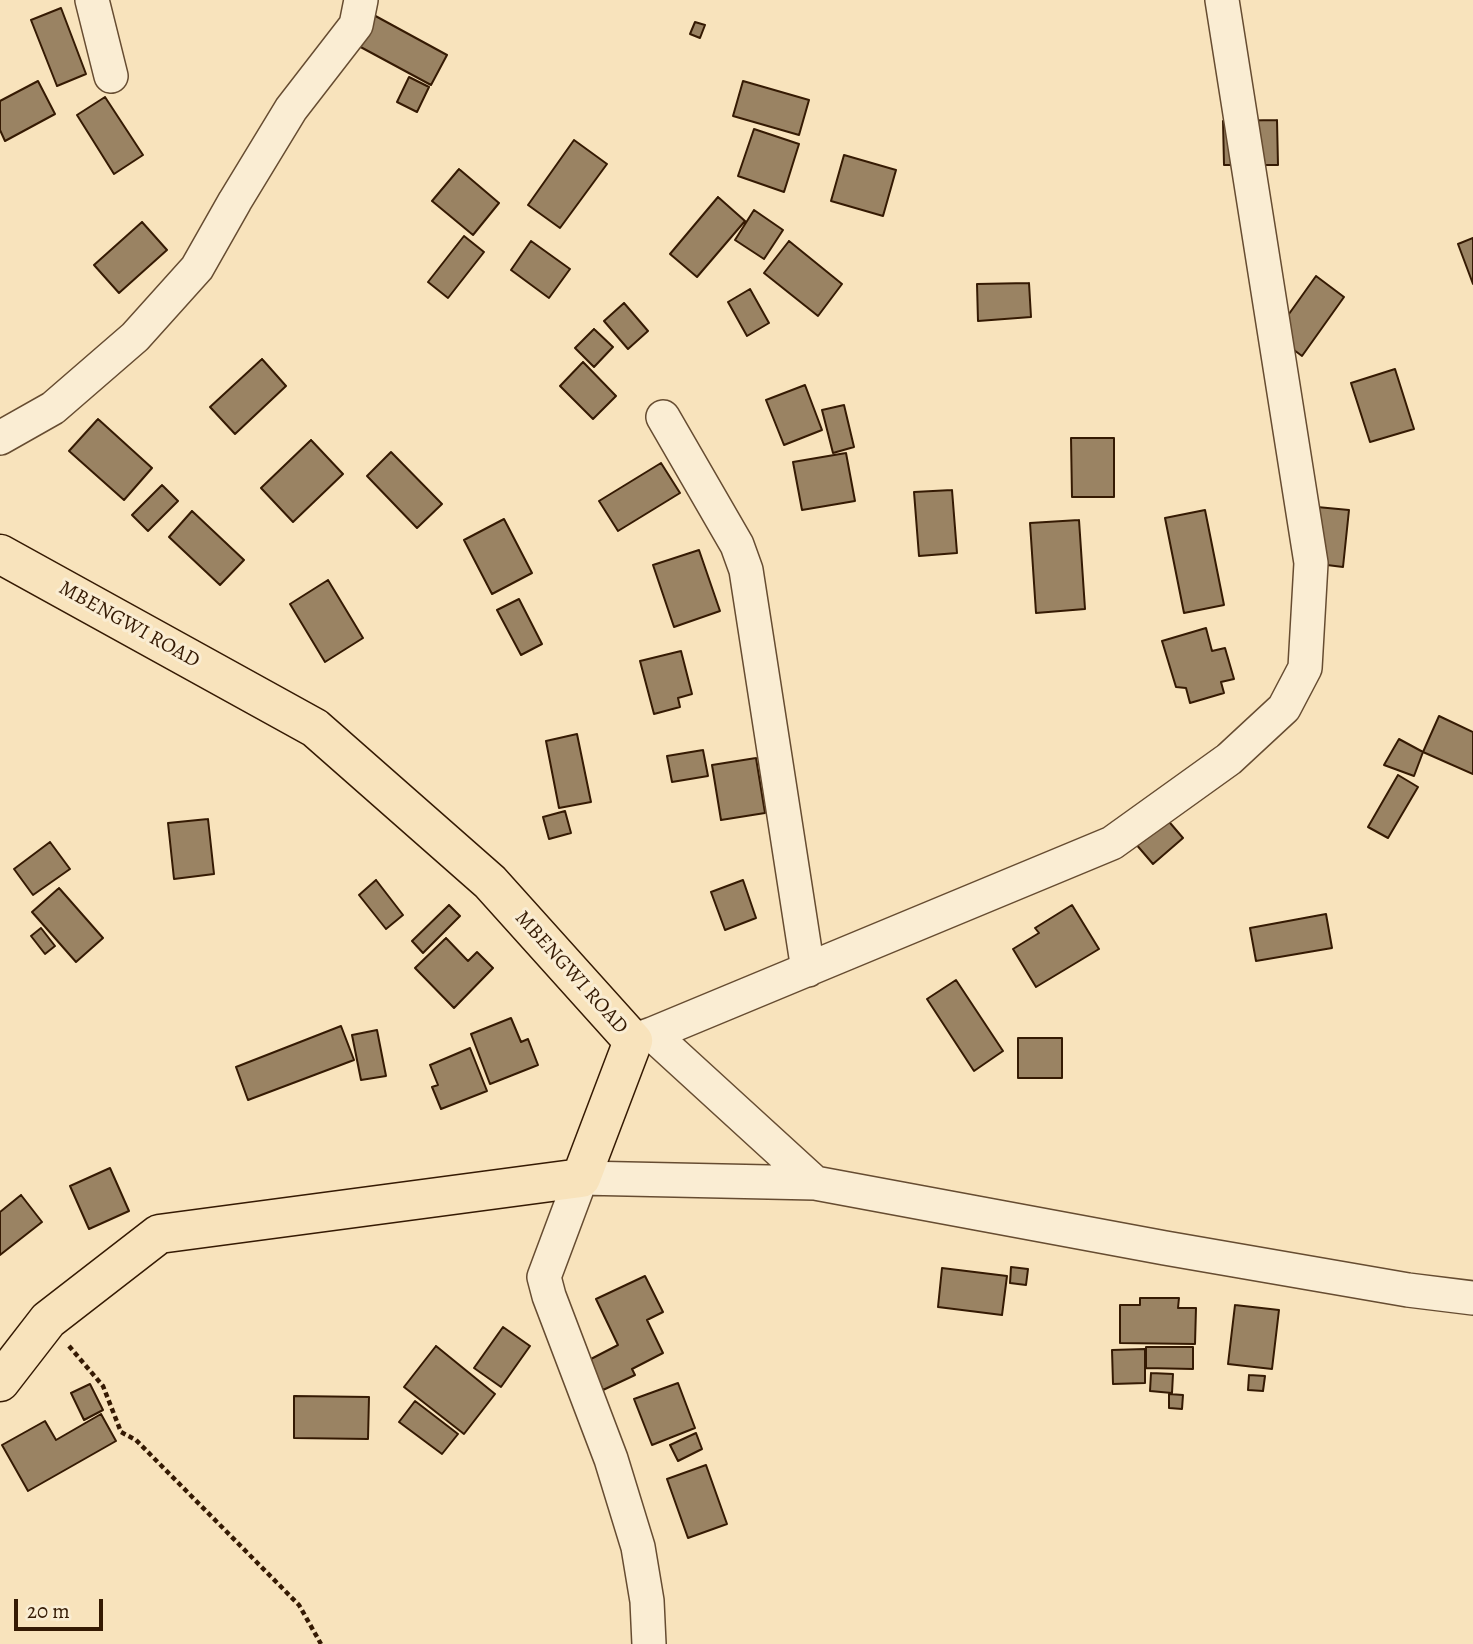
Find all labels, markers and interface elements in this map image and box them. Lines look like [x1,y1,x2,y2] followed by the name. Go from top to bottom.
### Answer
[54,576,204,674] street label: MBENGWI ROAD
[509,906,633,1040] street label: MBENGWI ROAD
[18,1584,107,1628] scale bar
[27,1597,70,1625] text: 20 m

